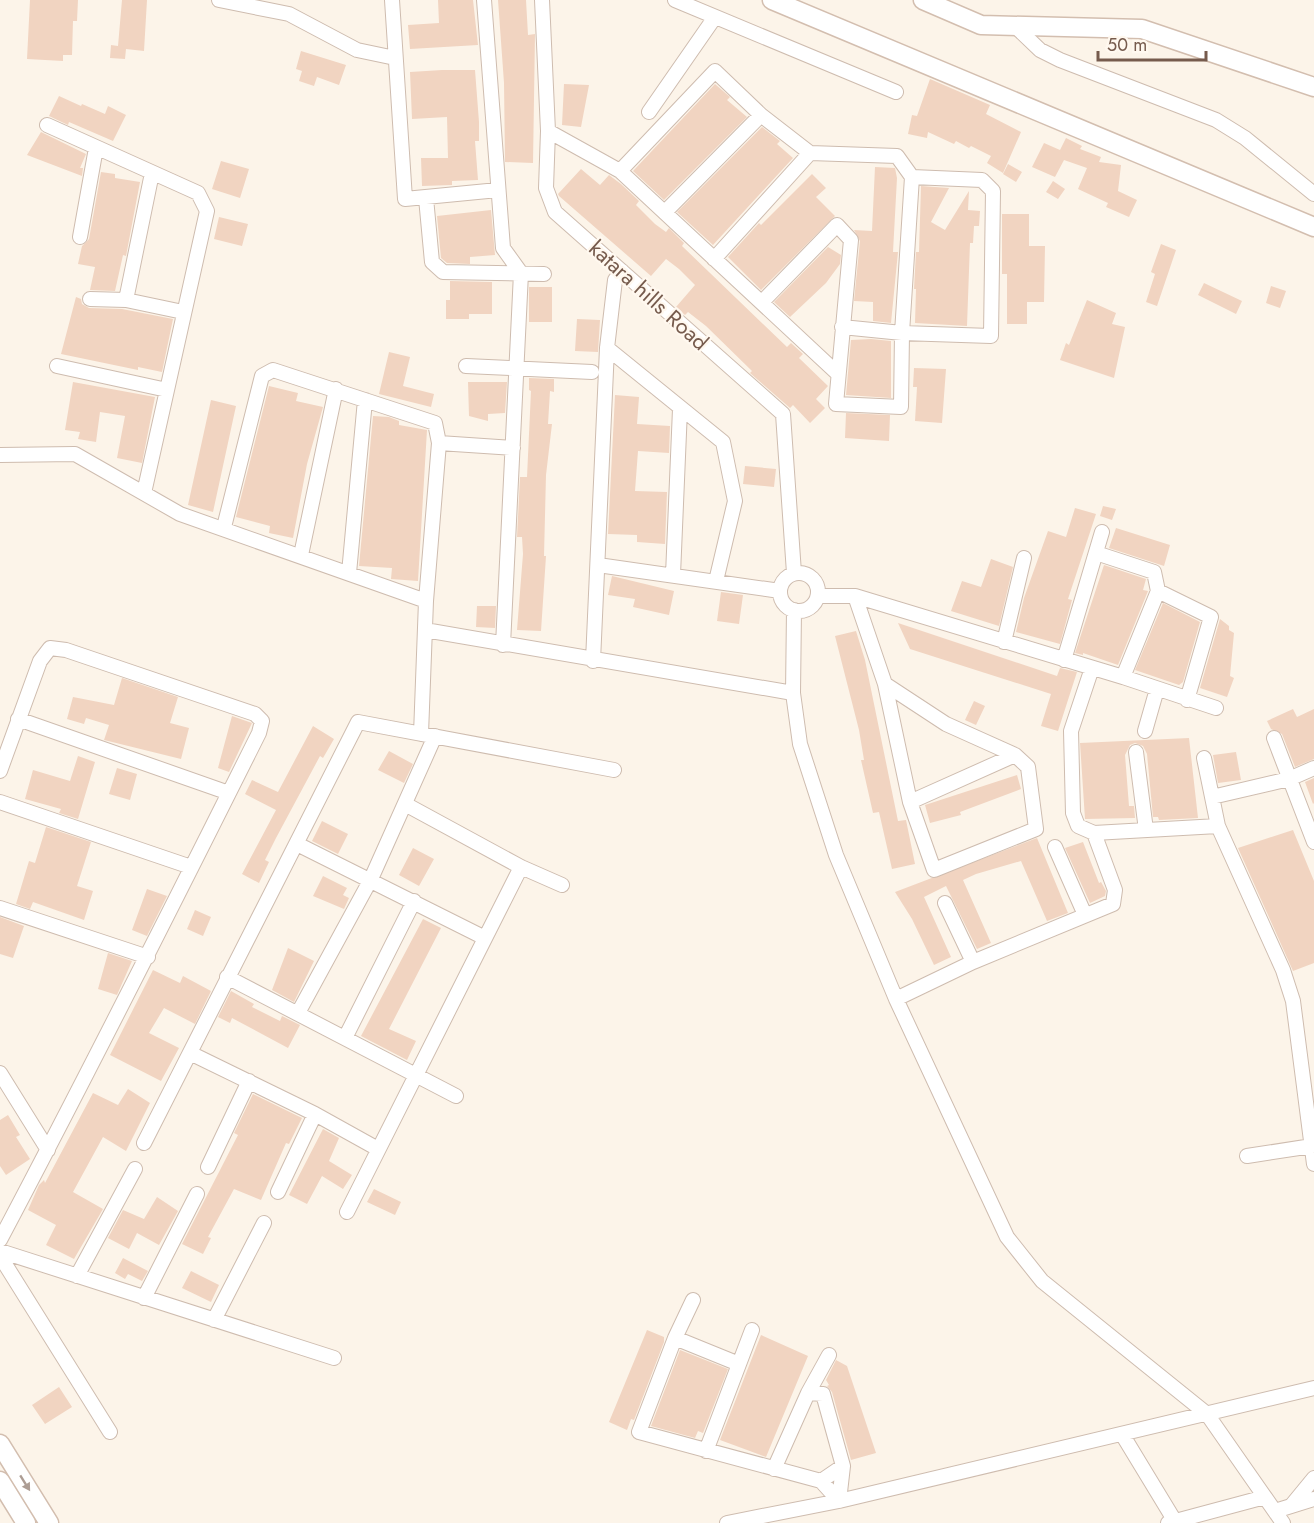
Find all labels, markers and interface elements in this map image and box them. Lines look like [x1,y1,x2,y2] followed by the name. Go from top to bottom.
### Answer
[1098,24,1206,62] scale bar
[1107,32,1147,58] text: 50 m
[582,233,716,357] street label: katara hills Road
[19,1475,30,1491] one-way arrow

